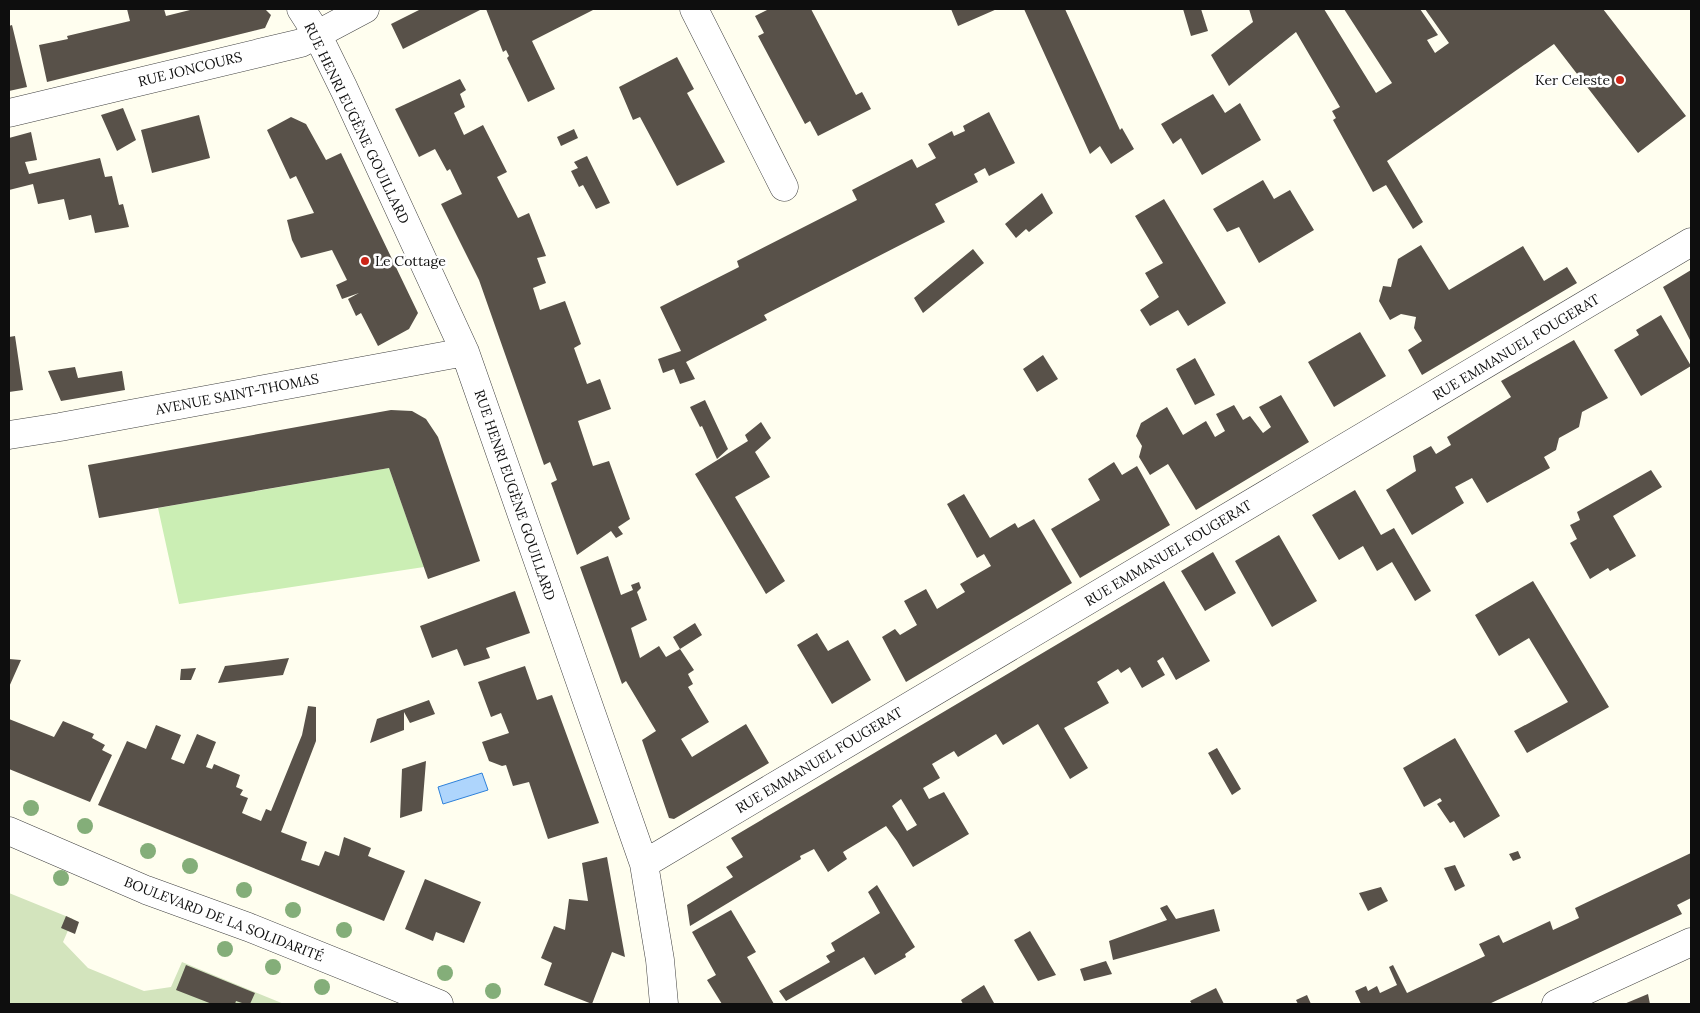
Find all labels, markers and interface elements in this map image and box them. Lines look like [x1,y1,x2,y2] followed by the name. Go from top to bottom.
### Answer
[300,19,414,227] street label: RUE HENRI EUGÈNE GOUILLARD
[136,47,244,91] street label: RUE JONCOURS
[1535,71,1610,89] place label: Ker Celeste
[1614,74,1626,86] marker: Ker Celeste
[375,252,446,270] place label: Le Cottage
[359,255,371,267] marker: Le Cottage
[1429,290,1603,404] street label: RUE EMMANUEL FOUGERAT
[153,369,320,419] street label: AVENUE SAINT-THOMAS
[470,387,560,603] street label: RUE HENRI EUGÈNE GOUILLARD
[1081,496,1255,610] street label: RUE EMMANUEL FOUGERAT
[732,703,906,817] street label: RUE EMMANUEL FOUGERAT
[122,873,327,966] street label: BOULEVARD DE LA SOLIDARITÉ

